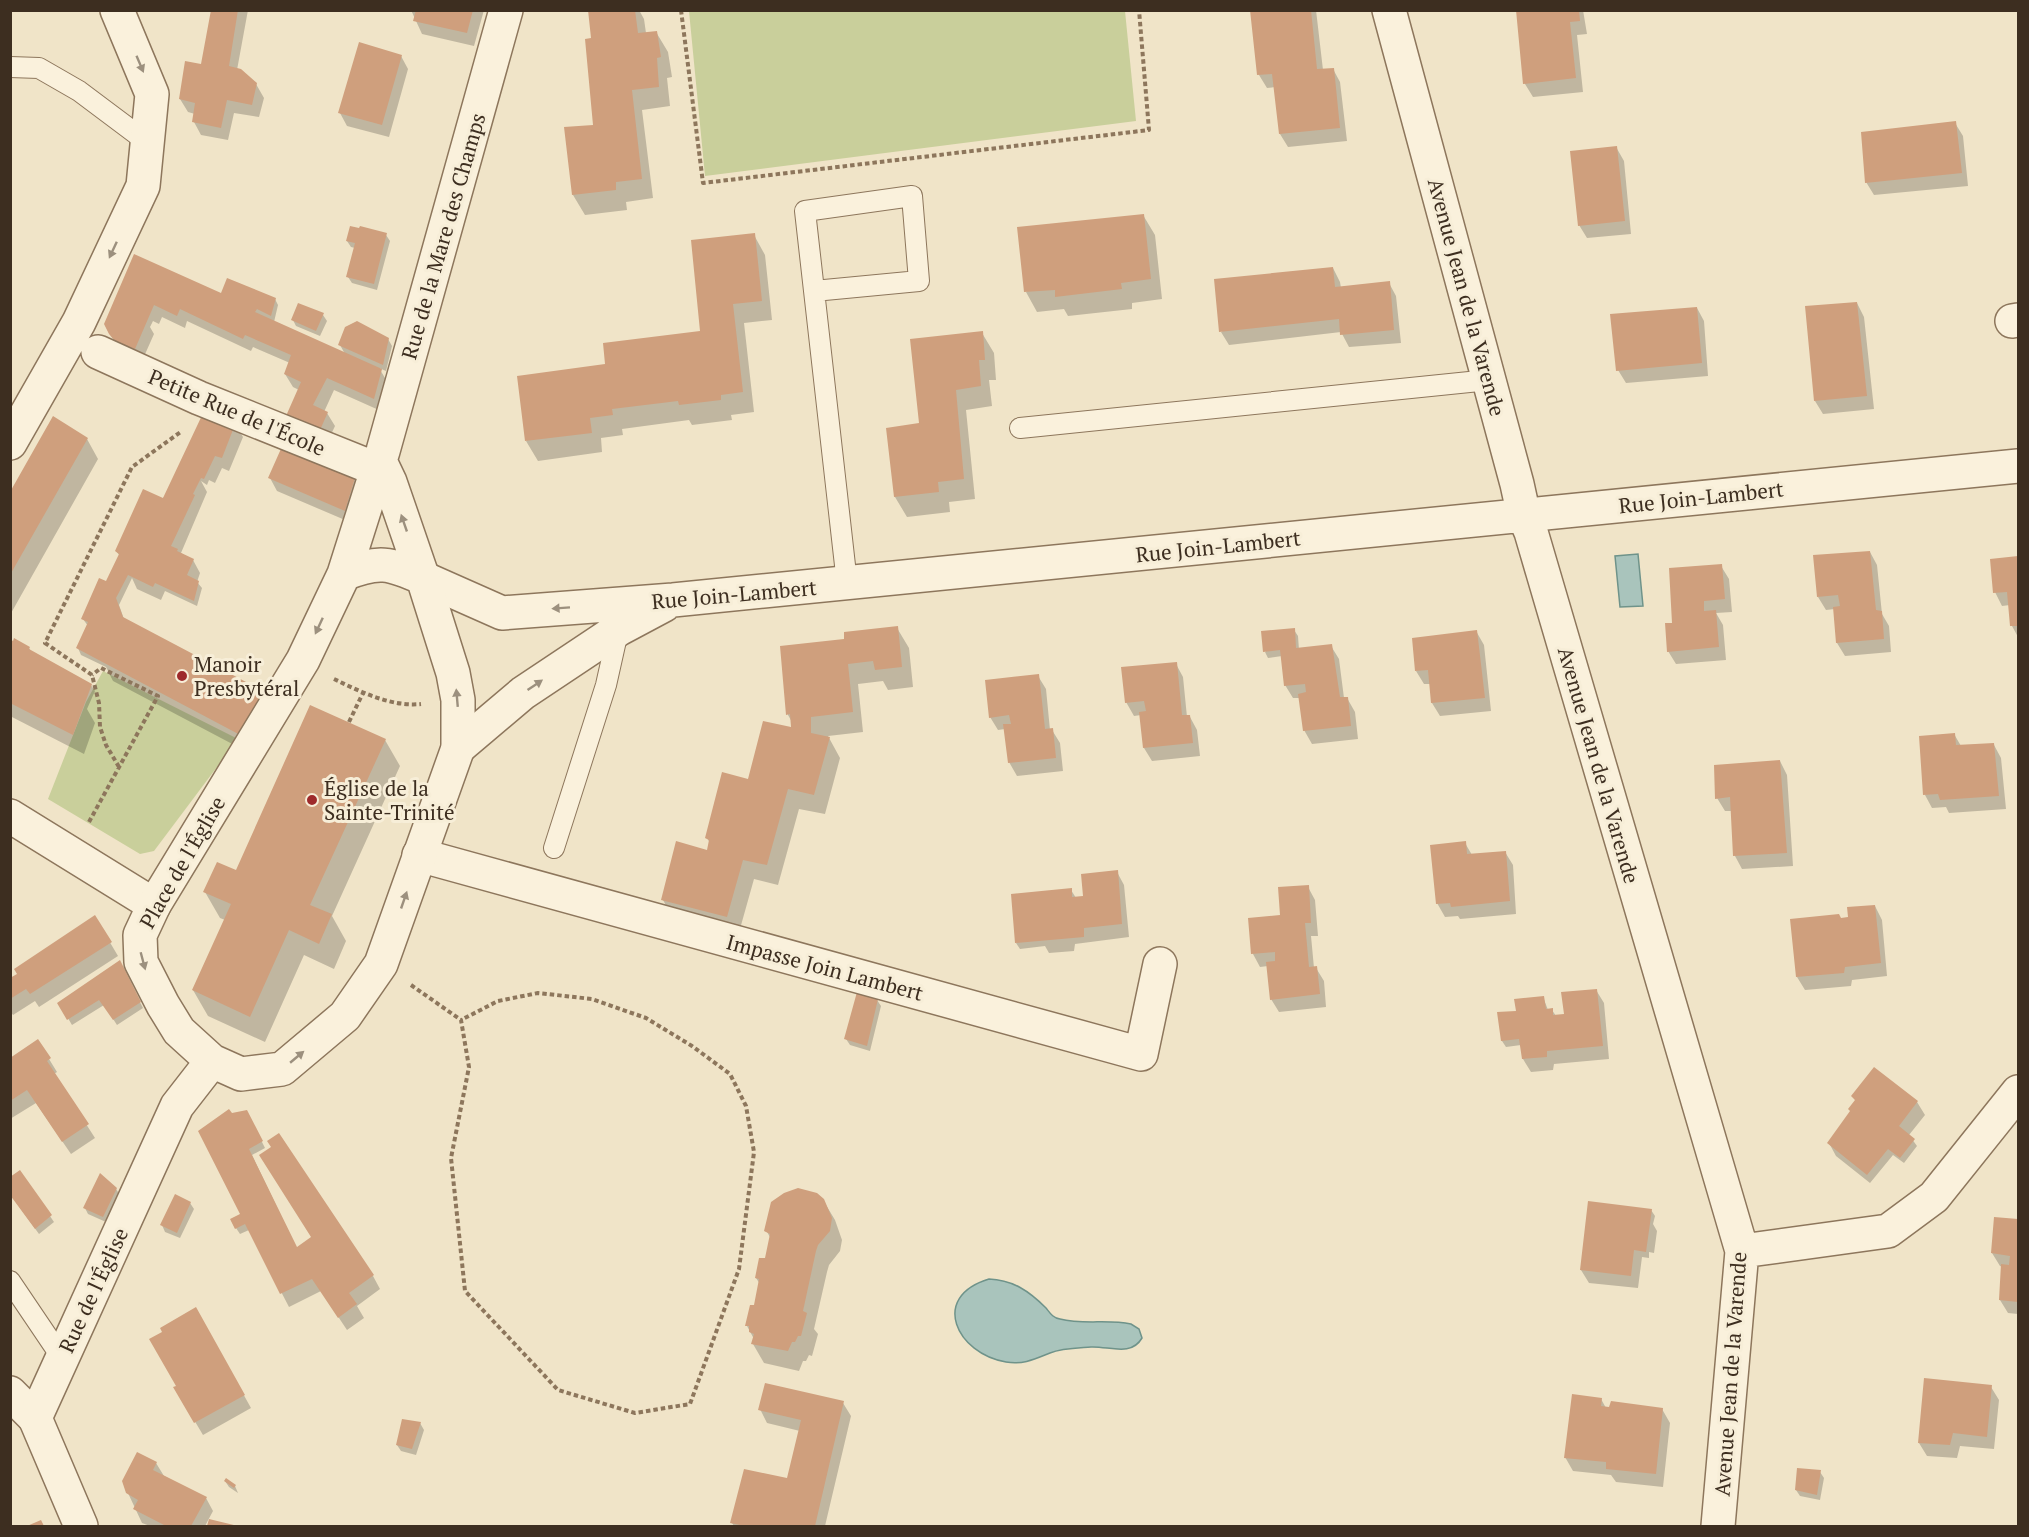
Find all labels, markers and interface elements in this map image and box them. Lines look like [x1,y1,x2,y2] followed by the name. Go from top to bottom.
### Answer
[135,56,145,74] one-way arrow
[394,110,492,362] street label: Rue de la Mare des Champs
[1422,175,1512,419] street label: Avenue Jean de la Varende
[108,241,117,258] one-way arrow
[144,362,330,462] street label: Petite Rue de l'École
[1617,474,1785,520] street label: Rue Join-Lambert
[399,514,409,532] one-way arrow
[1134,523,1302,569] street label: Rue Join-Lambert
[650,573,818,615] street label: Rue Join-Lambert
[551,603,570,613] one-way arrow
[314,618,323,635] one-way arrow
[1552,643,1646,887] street label: Avenue Jean de la Varende
[194,650,299,702] place label: Manoir Presbytéral
[175,669,189,683] marker: Manoir Presbytéral
[527,679,543,691] one-way arrow
[452,688,462,707] one-way arrow
[324,774,455,826] place label: Église de la Sainte-Trinité
[133,791,231,933] street label: Place de l'Église
[305,793,319,807] marker: Église de la Sainte-Trinité
[399,890,409,908] one-way arrow
[724,927,927,1007] street label: Impasse Join Lambert
[139,953,148,971] one-way arrow
[289,1051,304,1064] one-way arrow
[52,1223,134,1357] street label: Rue de l'Église
[1707,1251,1753,1497] street label: Avenue Jean de la Varende

